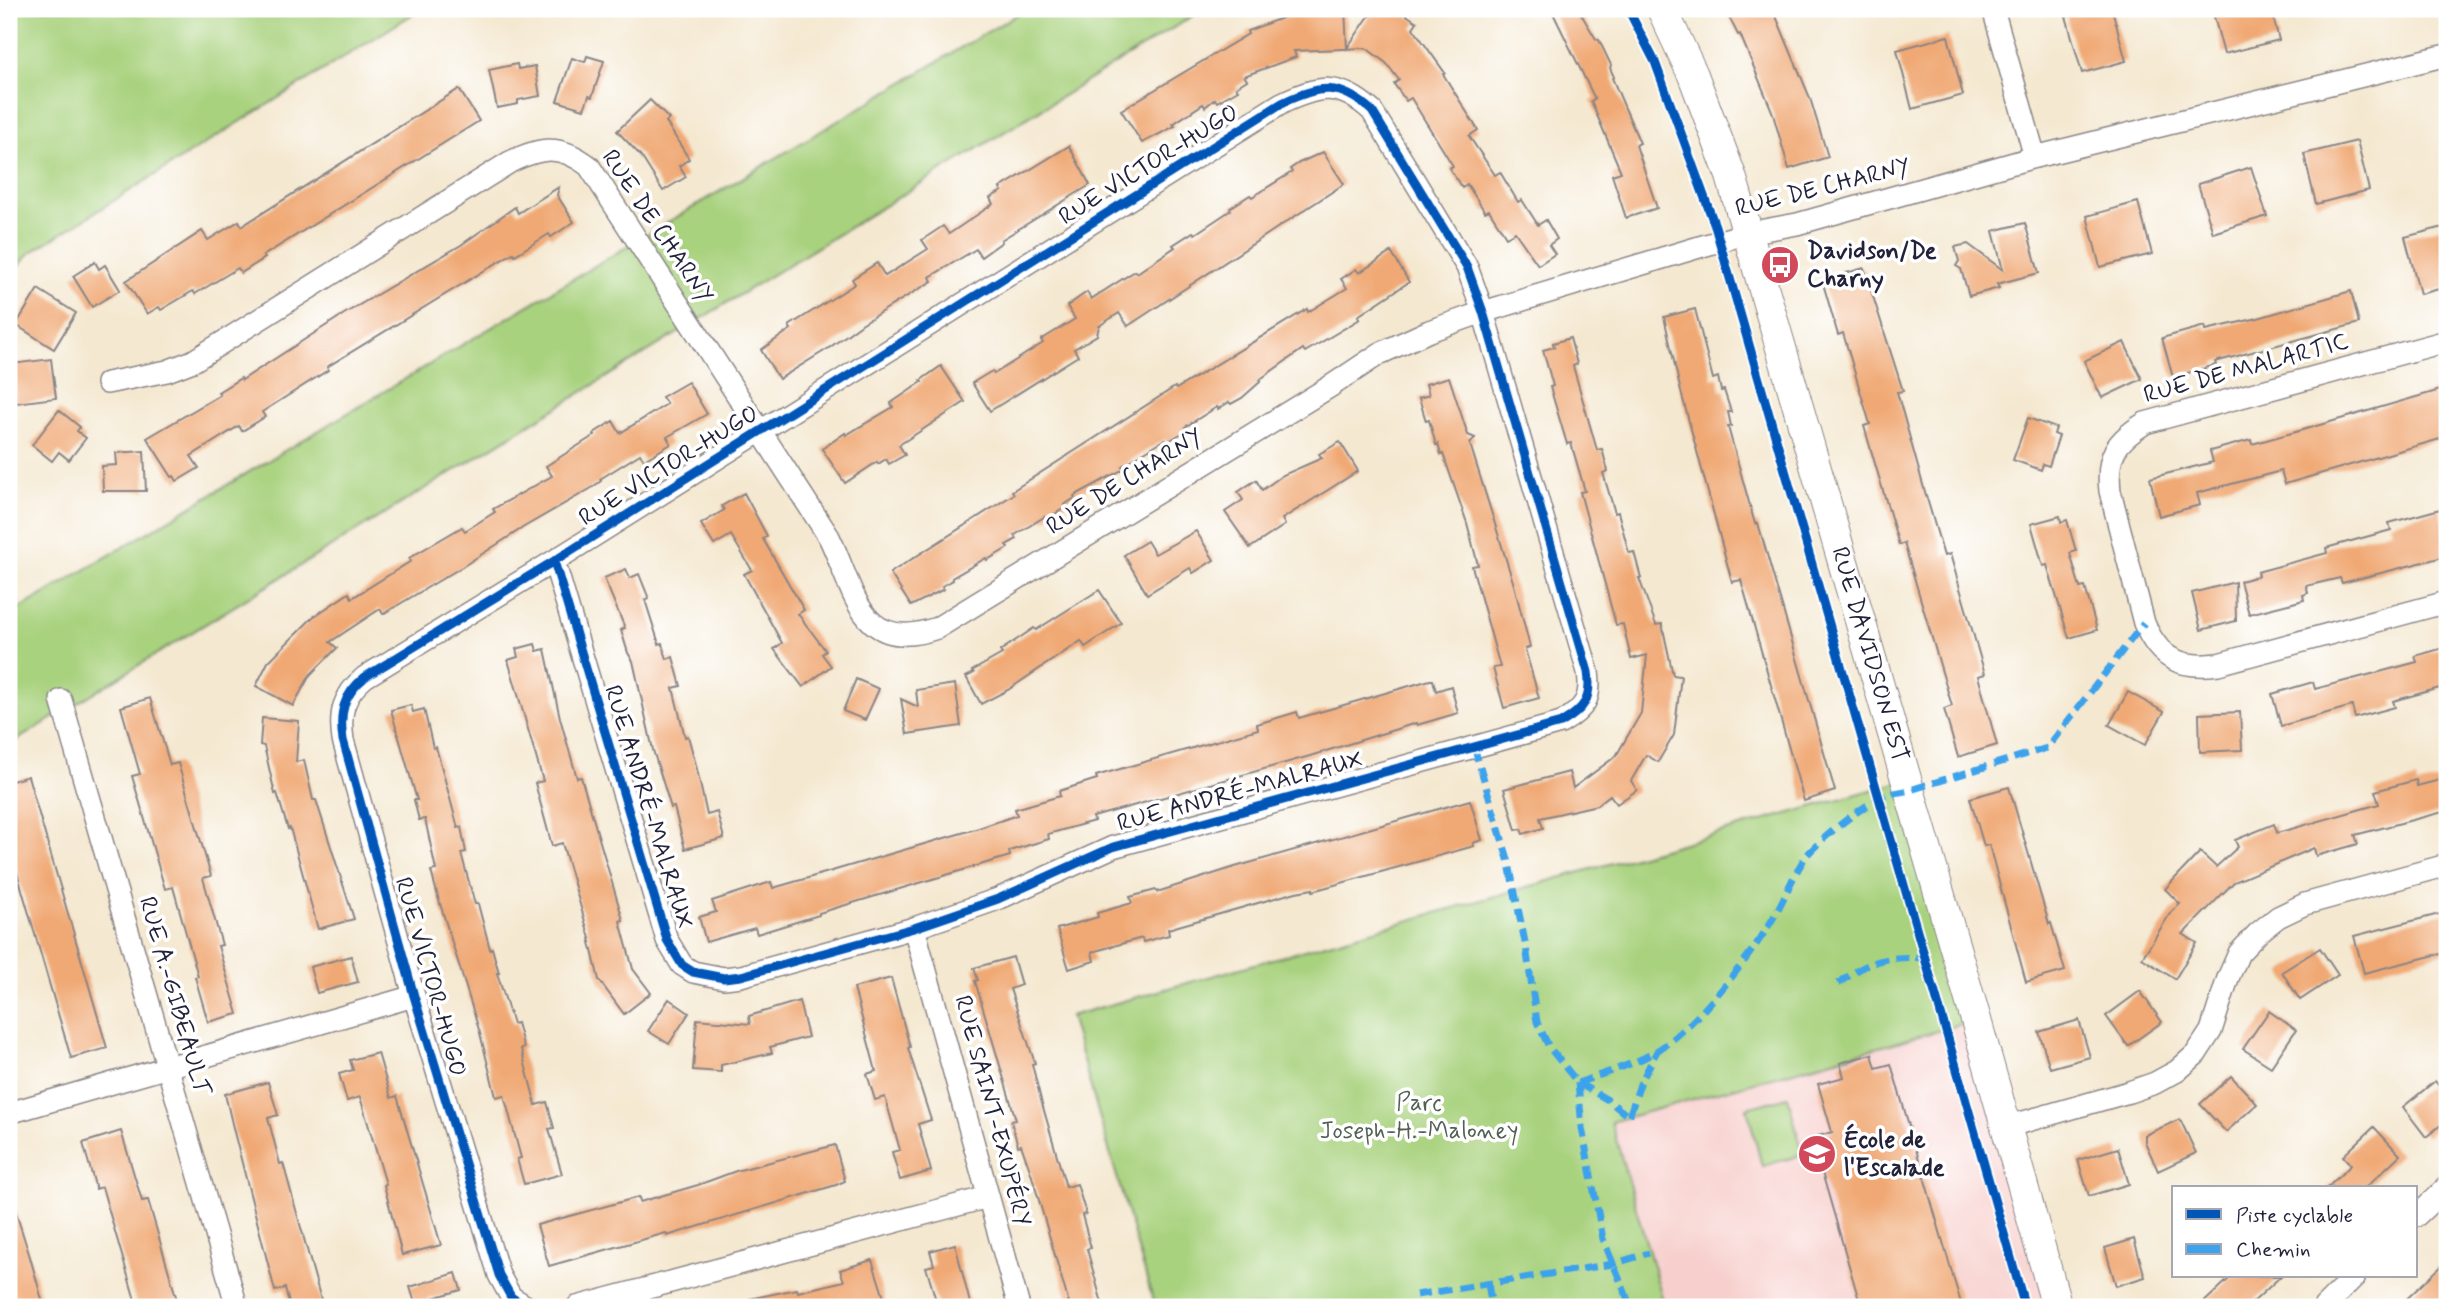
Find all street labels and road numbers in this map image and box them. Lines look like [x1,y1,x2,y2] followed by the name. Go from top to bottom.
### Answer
[1053,97,1245,233] street label: RUE VICTOR-HUGO
[594,144,720,310] street label: RUE DE CHARNY
[1732,151,1914,225] street label: RUE DE CHARNY
[2140,327,2352,411] street label: RUE DE MALARTIC
[573,398,765,534] street label: RUE VICTOR-HUGO
[1041,421,1209,543] street label: RUE DE CHARNY
[1824,543,1916,766] street label: RUE DAVIDSON EST
[596,681,702,932] street label: RUE ANDRÉ-MALRAUX
[1113,742,1366,840] street label: RUE ANDRÉ-MALRAUX
[387,874,473,1080] street label: RUE VICTOR-HUGO
[131,893,217,1100] street label: RUE A.-GIBEAULT
[946,992,1040,1230] street label: RUE SAINT-EXUPÉRY

